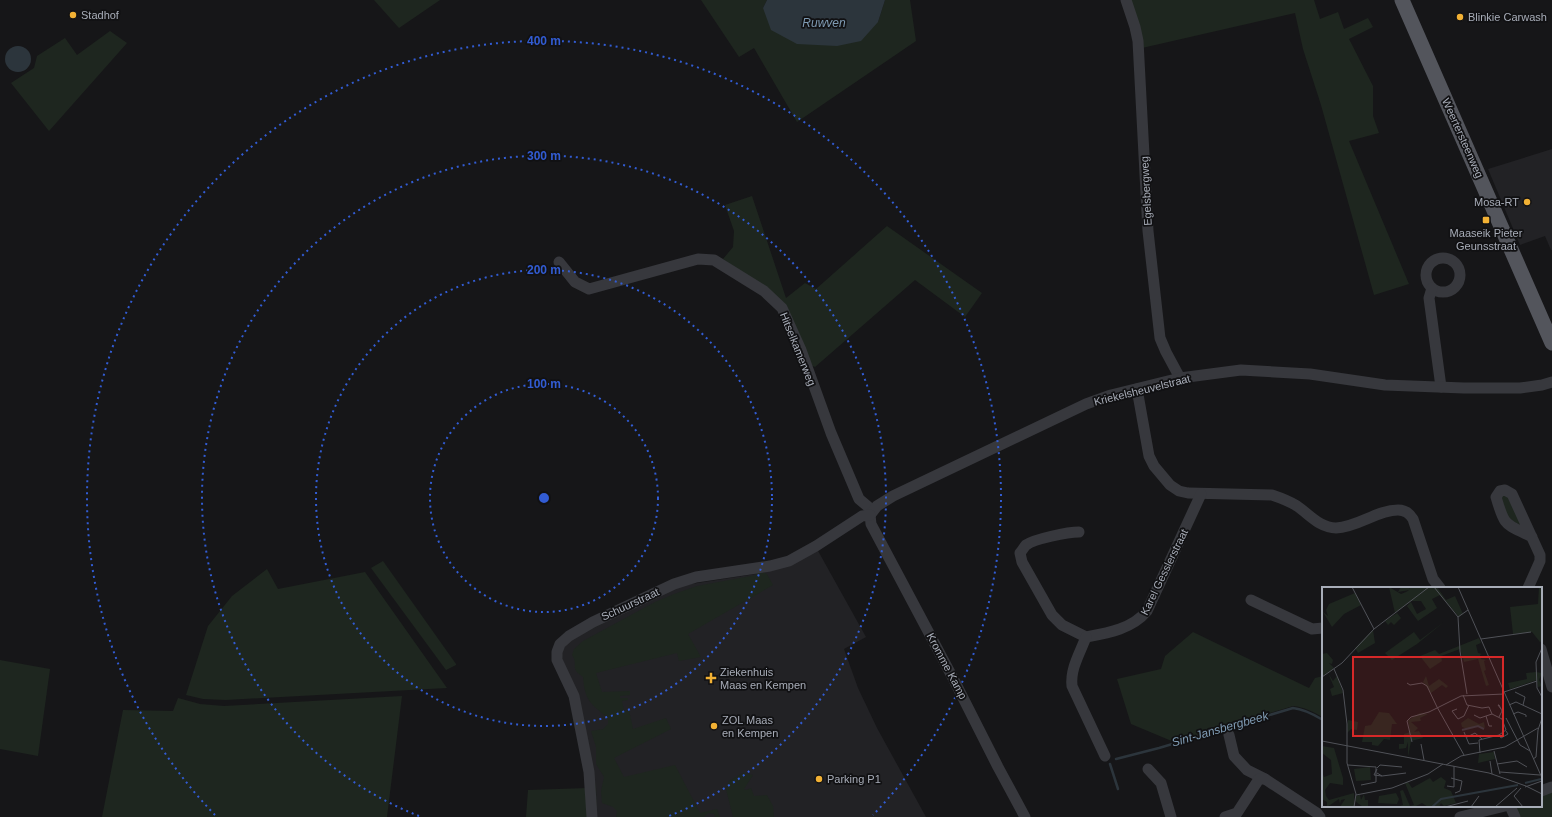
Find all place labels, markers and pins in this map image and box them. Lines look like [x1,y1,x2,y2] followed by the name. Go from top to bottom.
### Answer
[81,9,120,21] place label: Stadhof
[68,10,78,20] marker: Stadhof
[1468,11,1547,23] place label: Blinkie Carwash
[1455,12,1465,22] marker: Blinkie Carwash
[1474,196,1519,208] place label: Mosa-RT
[1522,197,1532,207] marker: Mosa-RT
[1481,215,1491,225] marker: Maaseik Pieter Geunsstraat
[1450,227,1523,252] place label: Maaseik Pieter Geunsstraat
[537,491,551,505] centre of rings
[720,666,806,691] place label: Ziekenhuis Maas en Kempen
[705,672,717,684] marker: Ziekenhuis Maas en Kempen
[722,714,778,739] place label: ZOL Maas en Kempen
[709,721,719,731] marker: ZOL Maas en Kempen
[827,773,881,785] place label: Parking P1
[814,774,824,784] marker: Parking P1

